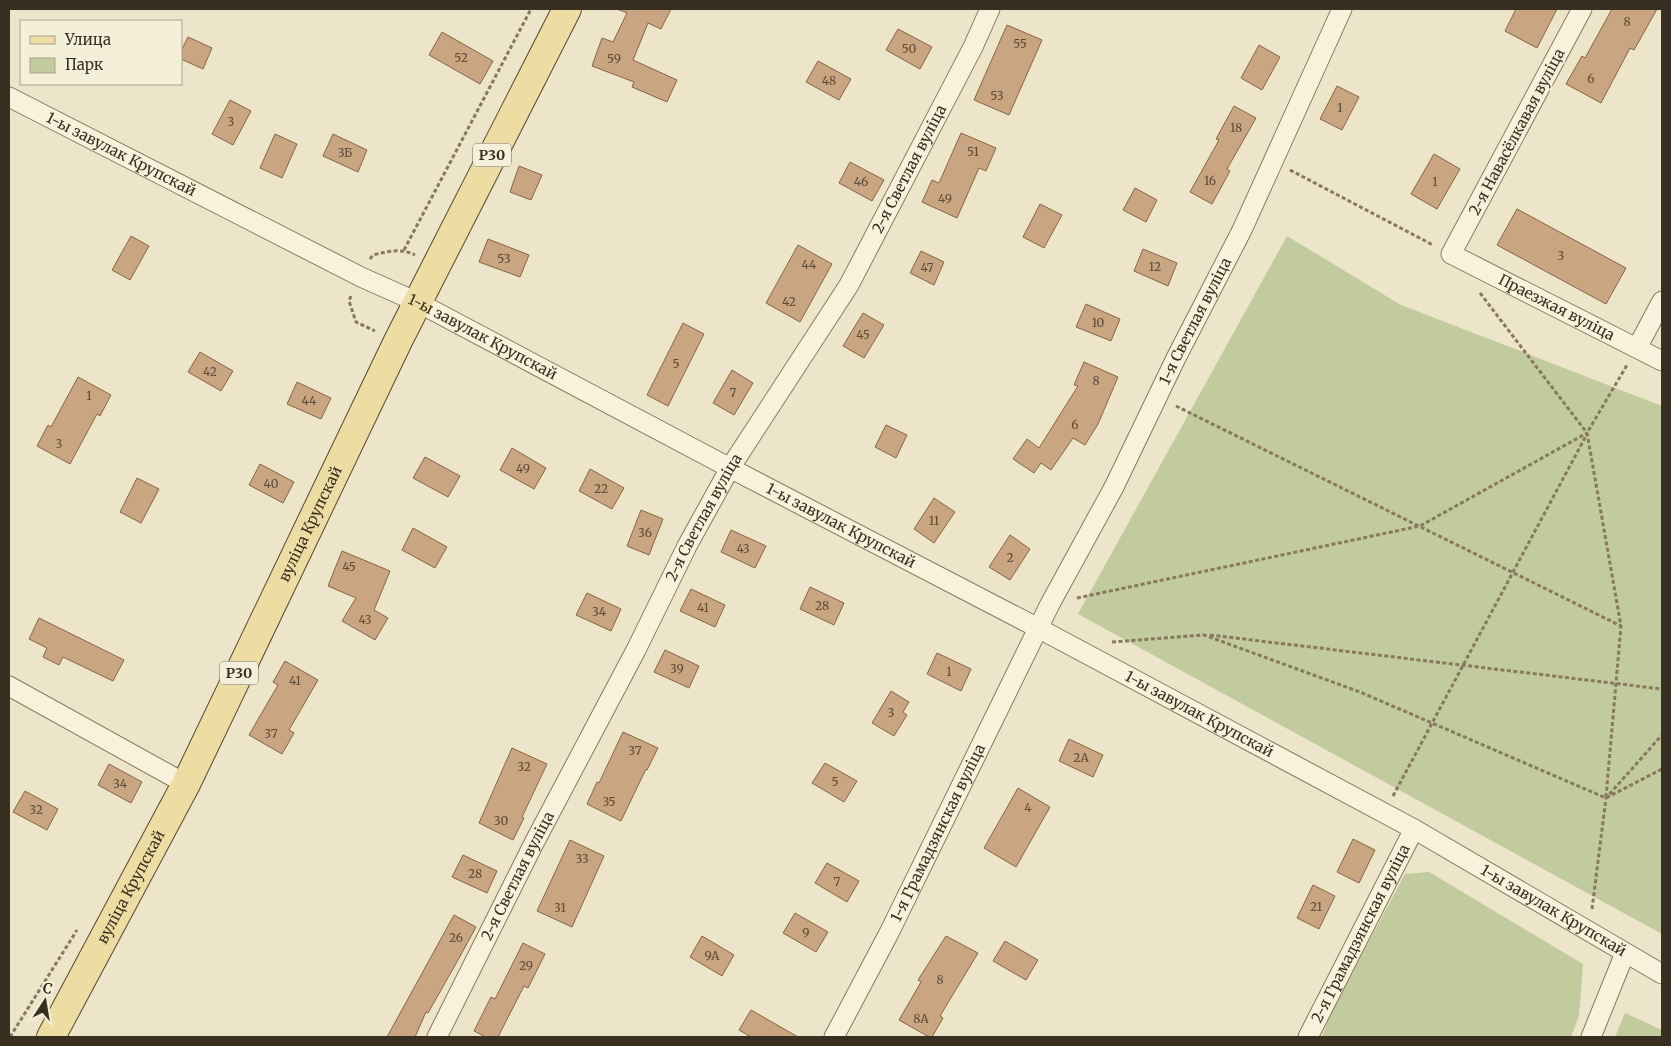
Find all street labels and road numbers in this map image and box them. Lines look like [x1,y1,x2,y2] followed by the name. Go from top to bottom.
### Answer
[1465,45,1569,218] street label: 2-я Навасёлкавая вуліца
[868,101,950,236] street label: 2-я Светлая вуліца
[43,108,200,200] street label: 1-ы завулак Крупскай
[473,144,511,166] road number: Р30
[1155,254,1235,388] street label: 1-я Светлая вуліца
[1495,270,1618,344] street label: Праезжая вуліца
[405,289,561,384] street label: 1-ы завулак Крупскай
[661,450,746,584] street label: 2-я Светлая вуліца
[274,463,346,585] street label: вуліца Крупскай
[763,479,919,572] street label: 1-ы завулак Крупскай
[220,661,258,684] road number: Р30
[1122,666,1277,761] street label: 1-ы завулак Крупскай
[886,741,989,925] street label: 1-я Грамадзянская вуліца
[477,808,558,944] street label: 2-я Светлая вуліца
[93,827,169,947] street label: вуліца Крупскай
[1307,841,1414,1026] street label: 2-я Грамадзянская вуліца
[1477,860,1630,960] street label: 1-ы завулак Крупскай

